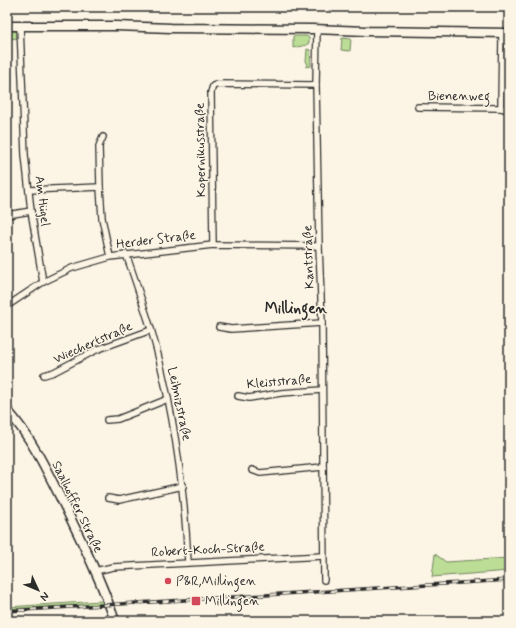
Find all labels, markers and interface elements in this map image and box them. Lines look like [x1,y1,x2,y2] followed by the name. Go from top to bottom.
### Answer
[428,88,490,107] street label: Bienenweg
[192,102,210,198] street label: Kopernikusstraße
[30,175,54,227] street label: Am Hügel
[299,225,319,289] street label: Kantstraße
[115,227,197,253] street label: Herder Straße
[265,299,328,321] district label: Millingen
[51,318,135,368] street label: Wiechertstraße
[163,366,195,442] street label: Leibnizstraße
[246,371,312,393] street label: Kleiststraße
[47,458,107,556] street label: Saalhoffer Straße
[151,539,265,561] street label: Robert-Koch-Straße
[18,570,58,610] north arrow
[176,573,256,592] place label: P&R,Millingen
[163,576,173,586] marker: P&R,Millingen
[37,589,52,604] text: N
[205,593,259,612] place label: Millingen
[190,595,202,607] marker: Millingen

